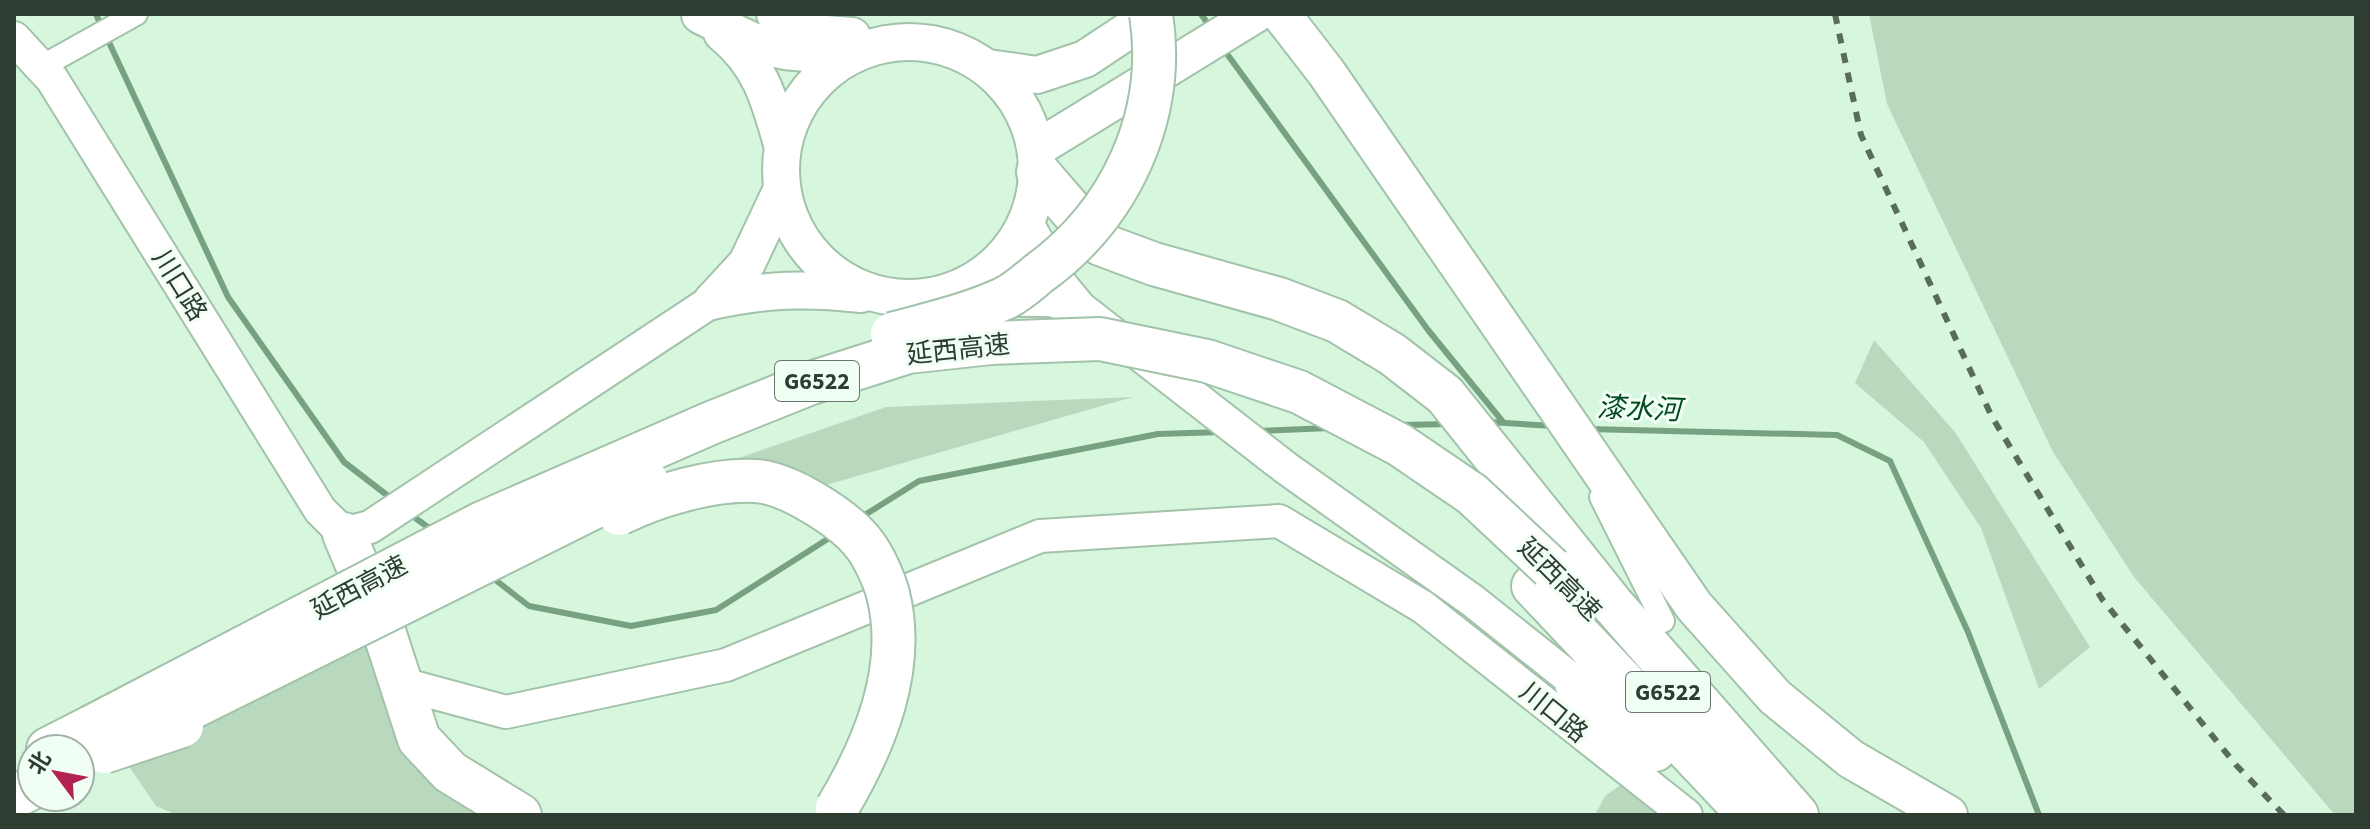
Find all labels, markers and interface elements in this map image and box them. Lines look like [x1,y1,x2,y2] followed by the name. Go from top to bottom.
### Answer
[143,242,216,328] street label: 川口路
[904,326,1012,373] street label: 延西高速
[775,361,859,401] road number: G6522
[1596,388,1687,431] water label: 漆水河
[1510,529,1610,629] street label: 延西高速
[305,547,414,628] street label: 延西高速
[1626,672,1710,712] road number: G6522
[1512,673,1596,751] street label: 川口路
[16,733,96,813] north arrow
[20,745,59,781] text: 北

